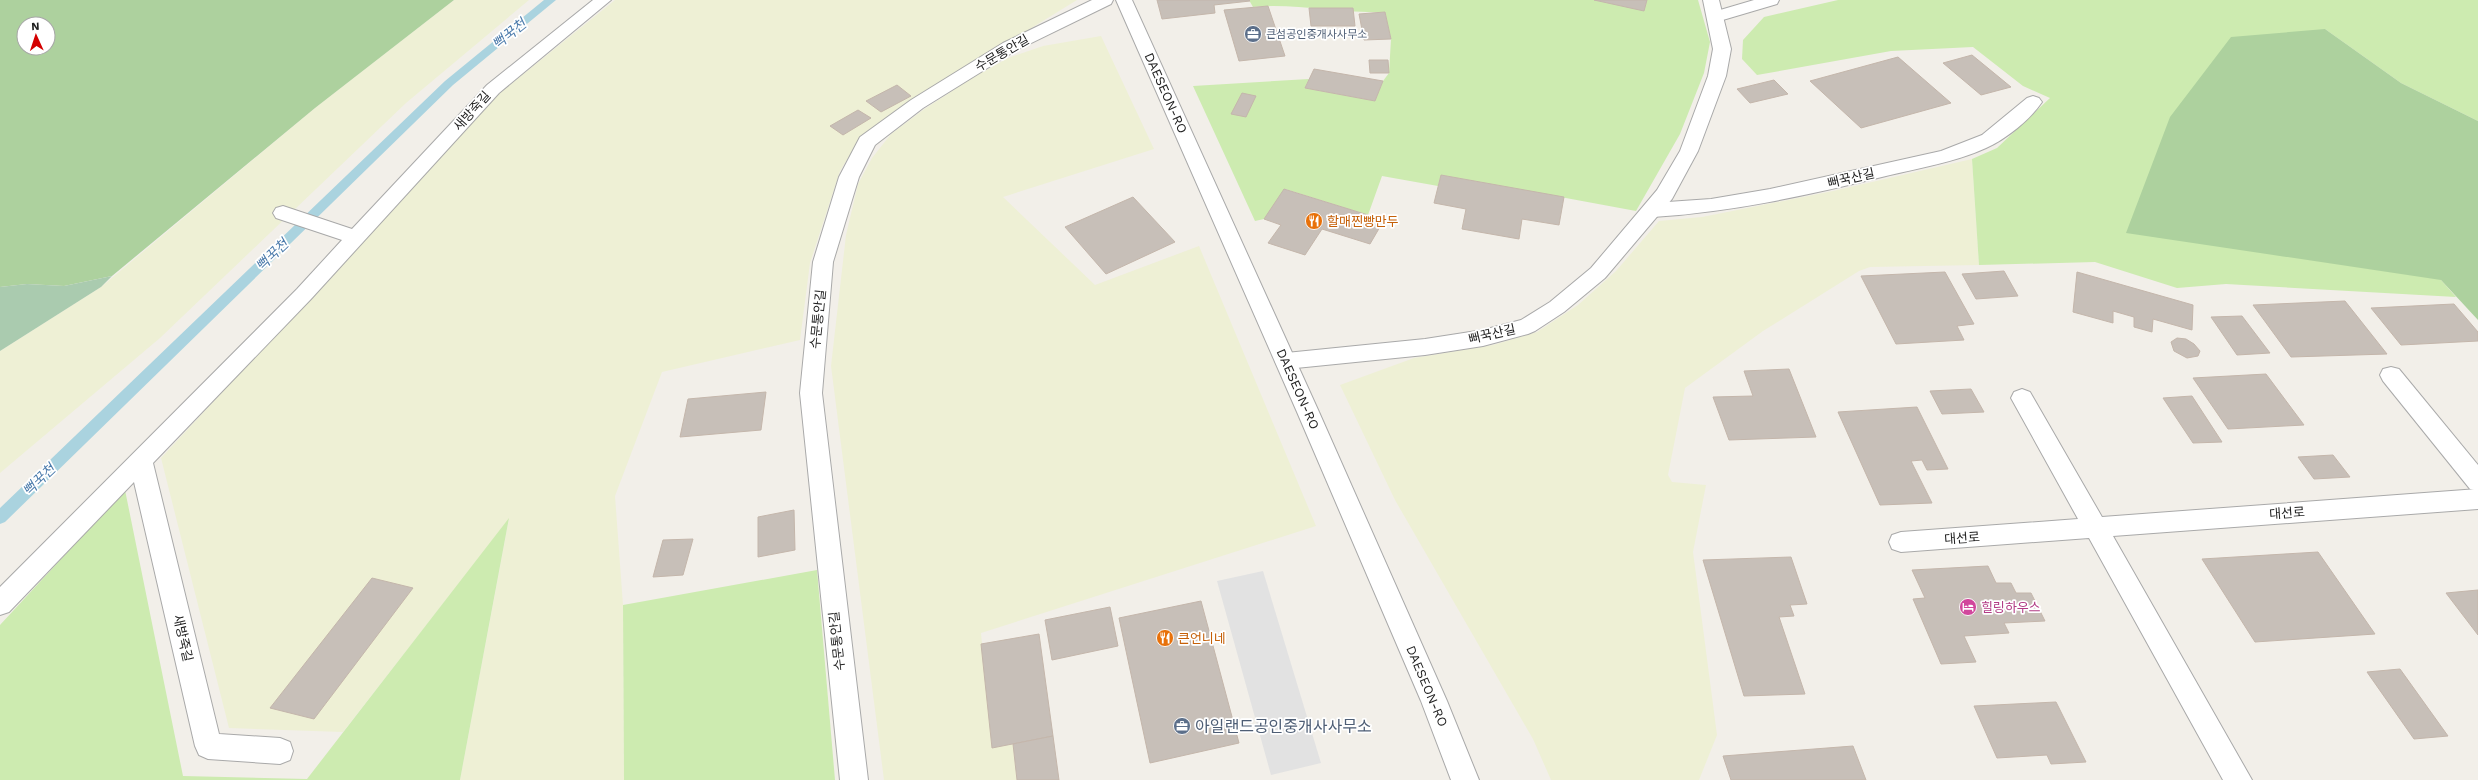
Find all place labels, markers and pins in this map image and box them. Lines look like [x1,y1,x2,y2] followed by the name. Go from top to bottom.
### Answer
[1243,24,1263,44] office icon: 큰섬공인중개사사무소
[1266,28,1367,41] place label: 큰섬공인중개사사무소
[1304,211,1324,231] restaurant icon: 할매찐빵만두
[1327,214,1399,229] place label: 할매찐빵만두
[1958,597,1978,617] hotel icon: 힐링하우스
[1981,600,2041,615] place label: 힐링하우스
[1155,628,1175,648] restaurant icon: 큰언니네
[1178,631,1226,646] place label: 큰언니네
[1172,716,1192,736] office icon: 아일랜드공인중개사사무소
[1195,717,1372,736] place label: 아일랜드공인중개사사무소

